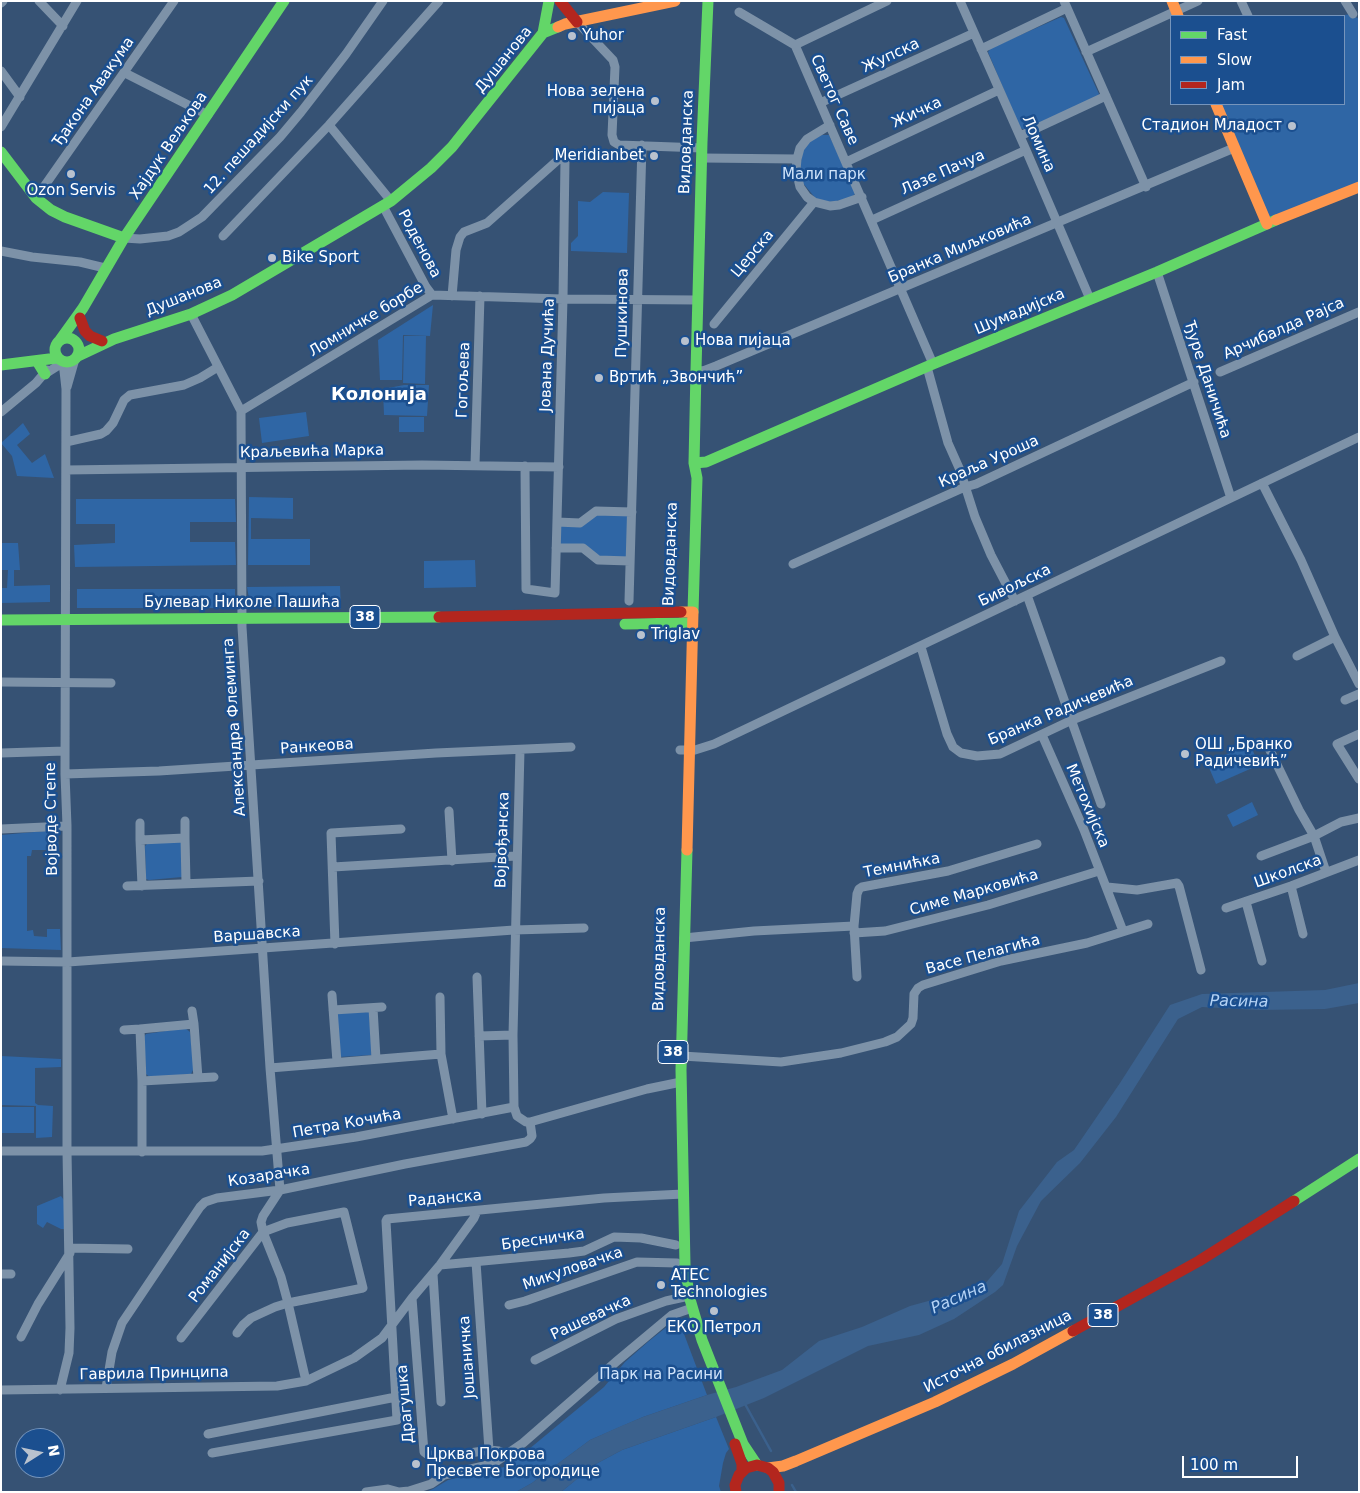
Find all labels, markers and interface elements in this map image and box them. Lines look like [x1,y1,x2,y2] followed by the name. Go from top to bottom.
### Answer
[1170,15,1345,105] legend
[472,23,536,97] street label: Душанова
[1217,26,1247,44] text: Fast
[582,27,624,45] place label: Yuhor
[566,30,578,42] marker: Yuhor
[49,34,139,150] street label: Ђакона Авакума
[859,35,923,77] street label: Жупска
[1217,51,1252,69] text: Slow
[806,52,862,148] street label: Светог Саве
[201,72,317,198] street label: 12. пешадијски пук
[1217,76,1245,94] text: Jam
[547,83,645,118] place label: Нова зелена пијаца
[126,89,212,203] street label: Хајдук Вељкова
[676,90,698,194] street label: Видовданска
[889,94,945,132] street label: Жичка
[649,95,661,107] marker: Нова зелена пијаца
[1017,113,1059,175] street label: Ломина
[1141,117,1282,135] place label: Стадион Младост
[1286,120,1298,132] marker: Стадион Младост
[554,147,644,165] place label: Meridianbet
[898,147,988,199] street label: Лазе Пачуа
[648,150,660,162] marker: Meridianbet
[782,166,866,184] park label: Мали парк
[65,168,77,180] marker: Ozon Servis
[27,182,115,200] place label: Ozon Servis
[393,207,445,281] street label: Роденова
[886,211,1034,287] street label: Бранка Миљковића
[728,226,778,282] street label: Церска
[282,249,359,267] place label: Bike Sport
[266,252,278,264] marker: Bike Sport
[613,268,633,358] street label: Пушкинова
[143,274,225,320] street label: Душанова
[306,279,426,361] street label: Ломничке борбе
[972,285,1068,339] street label: Шумадијска
[1221,294,1347,364] street label: Арчибалда Рајса
[537,298,559,412] street label: Јована Дучића
[1180,319,1234,441] street label: Ђуре Даничића
[695,332,791,350] place label: Нова пијаца
[679,335,691,347] marker: Нова пијаца
[454,342,474,418] street label: Гогољева
[609,369,743,387] place label: Вртић „Звончић”
[593,372,605,384] marker: Вртић „Звончић”
[331,384,427,406] district label: Колонија
[936,432,1042,492] street label: Краља Уроша
[240,442,384,462] street label: Краљевића Марка
[660,502,682,606] street label: Видовданска
[976,561,1054,611] street label: Бивољска
[144,594,340,612] street label: Булевар Николе Пашића
[350,606,380,628] road number: 38
[651,626,700,644] place label: Triglav
[635,629,647,641] marker: Triglav
[220,637,250,817] street label: Александра Флеминга
[986,672,1136,750] street label: Бранка Радичевића
[280,735,354,759] street label: Ранкеова
[1195,736,1292,771] place label: ОШ „Бранко Радичевић”
[1179,748,1191,760] marker: ОШ „Бранко Радичевић”
[1061,761,1113,851] street label: Метохијска
[42,762,62,876] street label: Војводе Степе
[492,791,514,889] street label: Војвођанска
[862,850,942,882] street label: Темнићка
[1252,852,1324,892] street label: Школска
[908,866,1040,920] street label: Симе Марковића
[650,907,670,1011] street label: Видовданска
[213,923,301,947] street label: Варшавска
[924,931,1042,979] street label: Васе Пелагића
[1209,992,1269,1012] water label: Расина
[658,1040,688,1064] road number: 38
[291,1106,403,1142] street label: Петра Кочића
[227,1161,311,1191] street label: Козарачка
[407,1187,483,1211] street label: Раданска
[186,1225,254,1307] street label: Романијска
[500,1225,586,1255] street label: Бресничка
[521,1243,625,1295] street label: Микуловачка
[671,1267,767,1302] place label: ATEC Technologies
[928,1277,990,1319] water label: Расина
[655,1279,667,1291] marker: ATEC Technologies
[548,1292,634,1344] street label: Рашевачка
[1088,1304,1118,1326] road number: 38
[708,1305,720,1317] marker: ЕКО Петрол
[921,1307,1075,1397] street label: Источна обилазница
[456,1315,480,1399] street label: Јошаничка
[667,1319,761,1337] place label: ЕКО Петрол
[79,1364,229,1384] street label: Гаврила Принципа
[394,1364,418,1444] street label: Драгушка
[599,1366,723,1384] park label: Парк на Расини
[15,1428,65,1478] north arrow
[45,1443,63,1458] text: N
[426,1446,600,1481] place label: Црква Покрова Пресвете Богородице
[1185,1446,1301,1478] scale bar
[1190,1456,1238,1474] text: 100 m
[410,1458,422,1470] marker: Црква Покрова Пресвете Богородице

